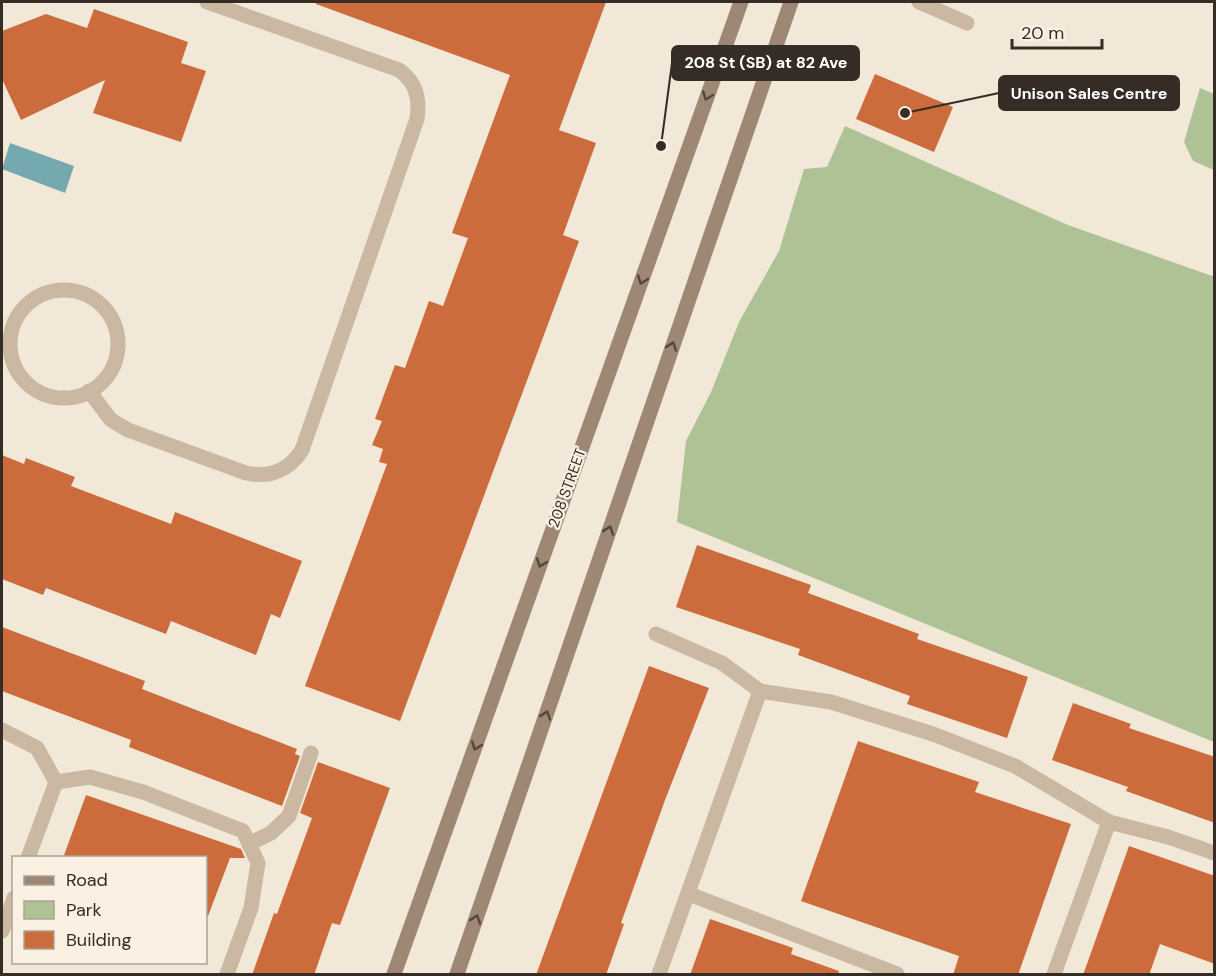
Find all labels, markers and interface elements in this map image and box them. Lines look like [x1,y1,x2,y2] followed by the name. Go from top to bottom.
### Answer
[1012,12,1102,50] scale bar
[1021,21,1064,45] text: 20 m
[672,46,859,80] callout: 208 St (SB) at 82 Ave
[685,52,848,73] text: 208 St (SB) at 82 Ave
[999,76,1179,110] callout: Unison Sales Centre
[1011,83,1167,104] text: Unison Sales Centre
[701,90,714,101] one-way arrow
[636,274,649,285] one-way arrow
[665,341,678,352] one-way arrow
[543,446,591,530] street label: 208 STREET
[602,525,614,536] one-way arrow
[535,557,548,567] one-way arrow
[538,710,551,721] one-way arrow
[470,740,483,751] one-way arrow
[12,856,207,964] legend
[66,868,108,892] text: Road
[66,898,102,922] text: Park
[469,914,481,925] one-way arrow
[66,928,131,952] text: Building

